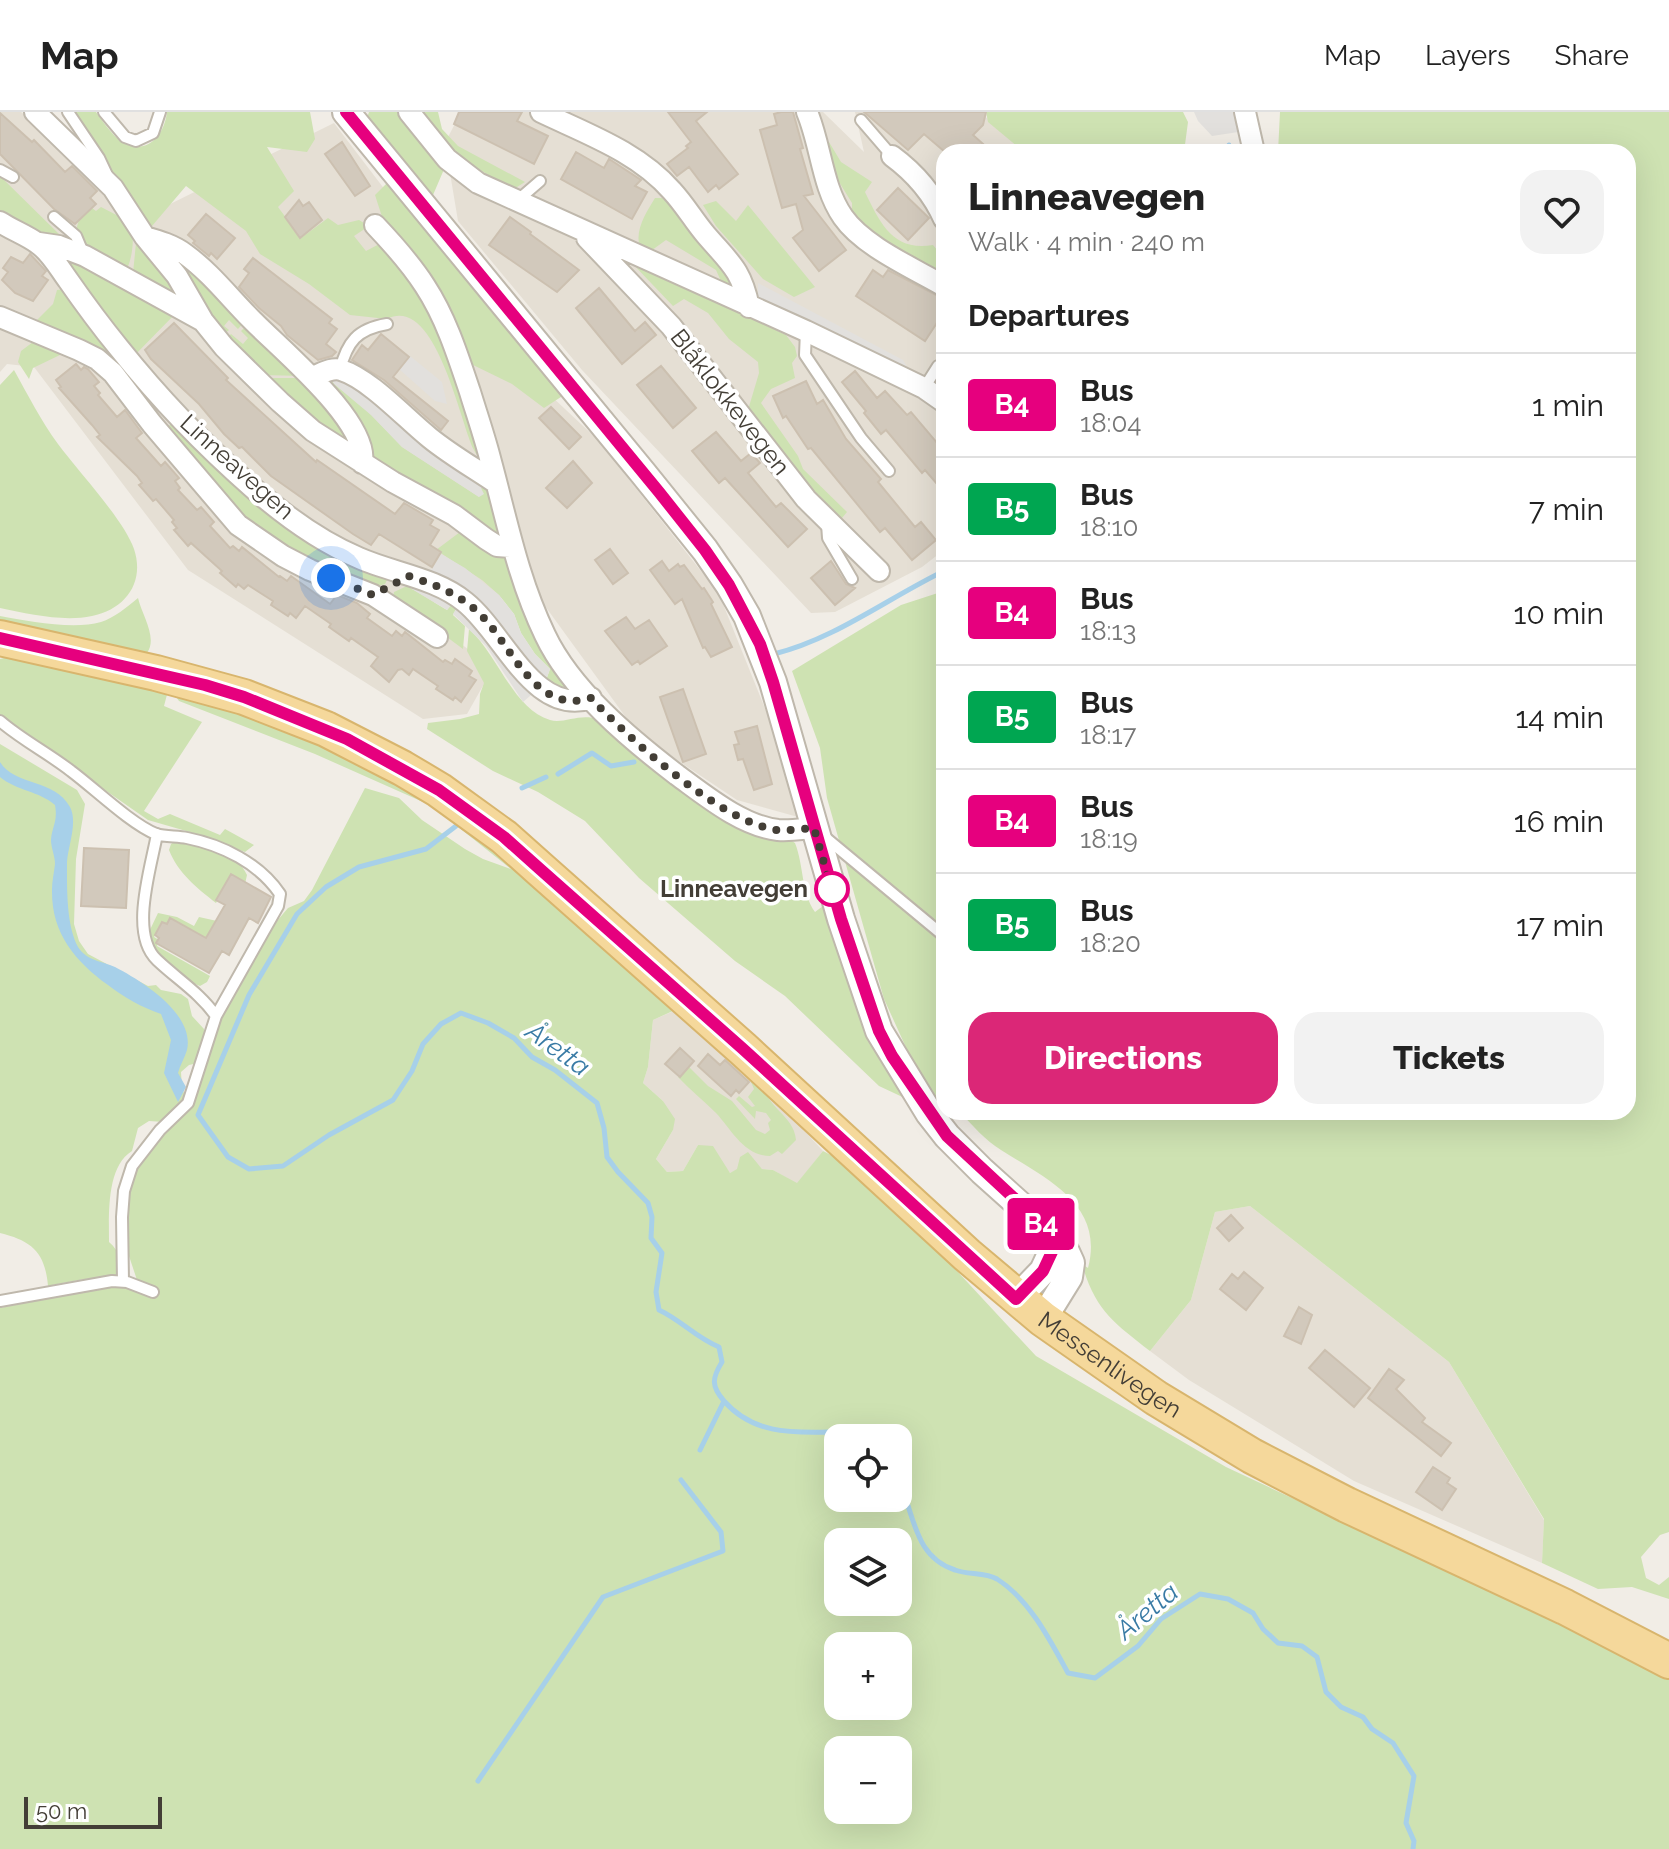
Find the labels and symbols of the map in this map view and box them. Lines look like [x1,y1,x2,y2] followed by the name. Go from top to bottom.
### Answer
[664,323,796,480] street label: Blåklokkevegen
[174,408,300,525] street label: Linneavegen
[311,558,351,598] your location
[815,872,849,906] marker: Linneavegen
[660,874,808,903] place label: Linneavegen
[519,1015,596,1082] water label: Åretta
[1005,1198,1077,1250] line badge: B4
[1033,1305,1187,1424] street label: Messenlivegen
[1109,1577,1184,1647] water label: Åretta
[24,1793,162,1829] scale bar

